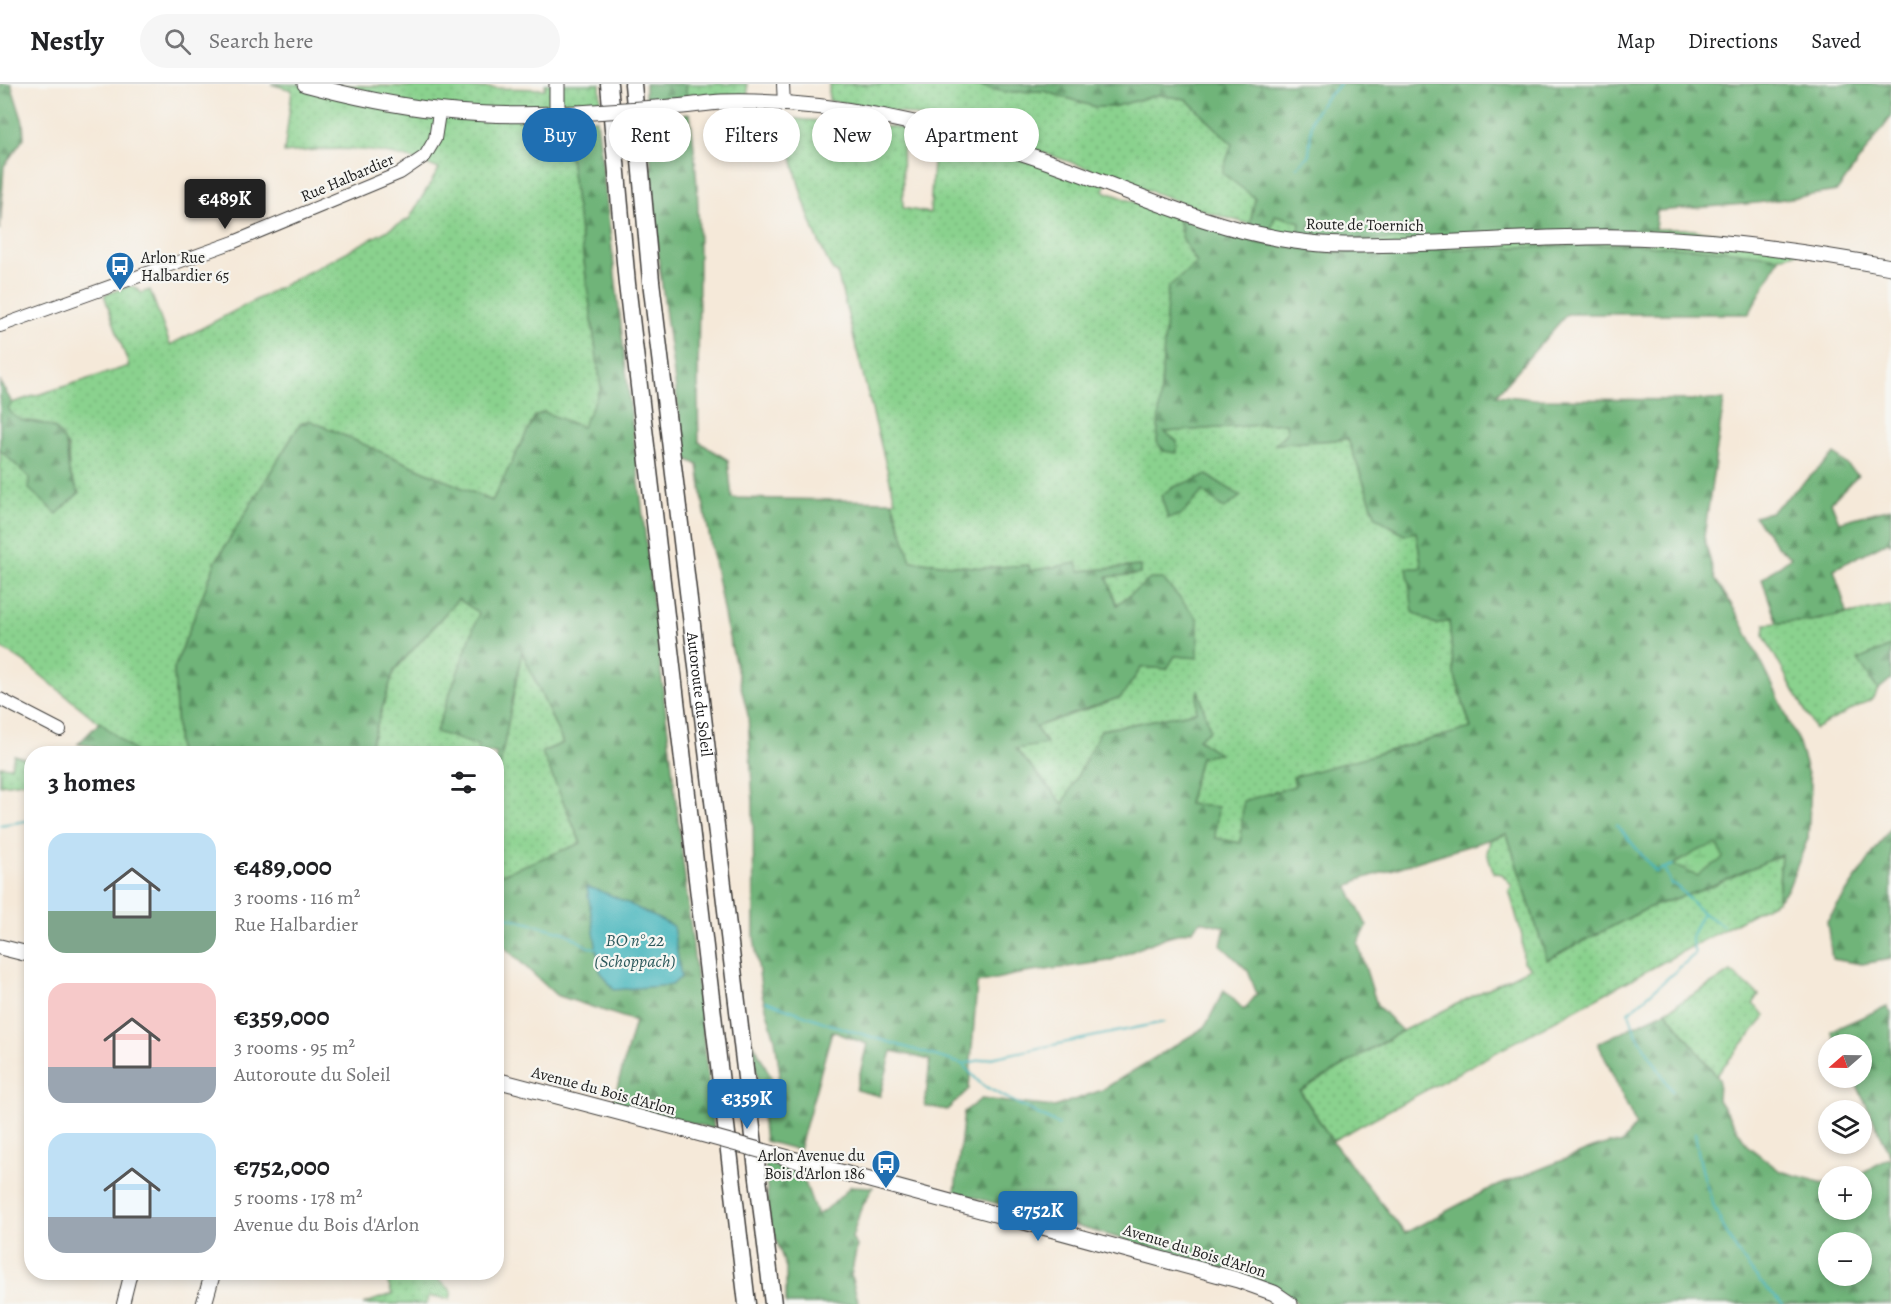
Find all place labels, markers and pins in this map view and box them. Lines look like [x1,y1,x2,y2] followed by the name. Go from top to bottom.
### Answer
[183,179,267,230] pin: €489K
[140,247,230,287] place label: Arlon Rue Halbardier 65
[104,250,136,292] bus stop icon: Arlon Rue Halbardier 65
[705,1079,789,1130] pin: €359K
[757,1145,865,1185] place label: Arlon Avenue du Bois d'Arlon 186
[870,1148,902,1190] bus stop icon: Arlon Avenue du Bois d'Arlon 186
[996,1191,1080,1242] pin: €752K

